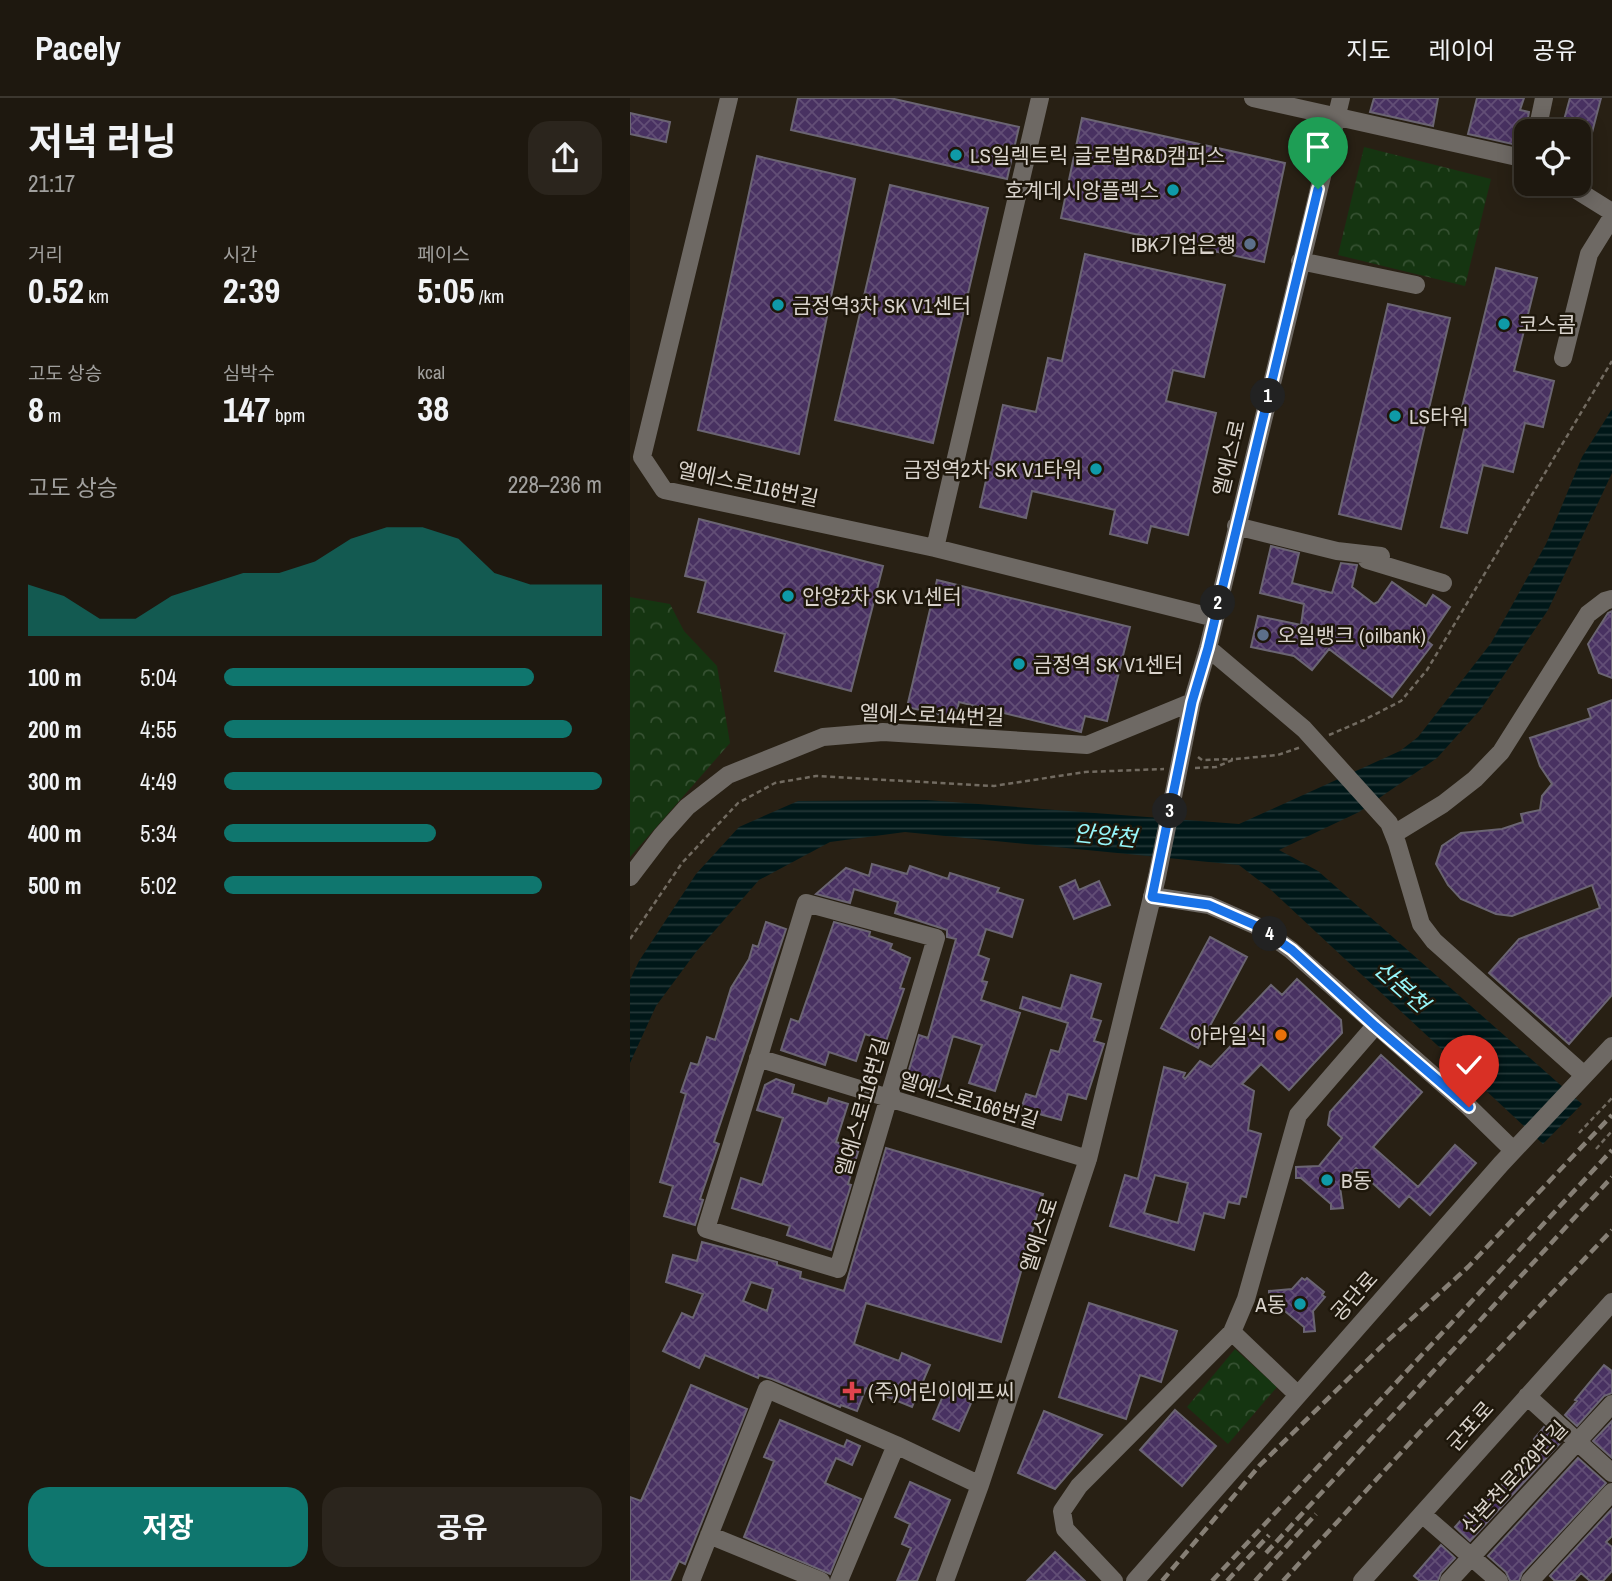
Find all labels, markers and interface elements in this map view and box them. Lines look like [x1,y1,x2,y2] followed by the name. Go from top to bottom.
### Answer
[35,26,121,70] text: Pacely
[1346,34,1391,66] text: 지도
[1429,34,1495,66] text: 레이어
[1533,34,1577,66] text: 공유
[28,116,177,167] text: 저녁 러닝
[1288,117,1348,189] pin
[1514,119,1591,196] map controls
[1514,119,1591,196] button: locate
[528,121,602,195] button: share
[1299,128,1337,166] icon: arrive
[970,141,1225,170] place label: LS일렉트릭 글로벌R&D캠퍼스
[948,147,964,163] marker: LS일렉트릭 글로벌R&D캠퍼스
[28,168,75,199] text: 21:17
[1004,176,1159,205] place label: 호계데시앙플렉스
[1165,182,1181,198] marker: 호계데시앙플렉스
[1131,230,1236,259] place label: IBK기업은행
[1242,236,1258,252] marker: IBK기업은행
[28,241,63,267] text: 거리
[223,241,258,267] text: 시간
[417,241,470,267] text: 페이스
[28,267,84,314] text: 0.52
[223,267,280,314] text: 2:39
[417,267,475,314] text: 5:05
[84,283,109,309] text: km
[475,283,504,309] text: /km
[792,291,971,320] place label: 금정역3차 SK V1센터
[770,297,786,313] marker: 금정역3차 SK V1센터
[1518,310,1576,339] place label: 코스콤
[1496,316,1512,332] marker: 코스콤
[417,359,445,385] text: kcal
[28,360,102,386] text: 고도 상승
[223,360,275,386] text: 심박수
[1250,378,1286,414] pin: 1
[1263,382,1272,408] text: 1
[417,385,449,432] text: 38
[28,386,44,433] text: 8
[223,386,271,433] text: 147
[44,402,61,428] text: m
[271,402,305,428] text: bpm
[1409,402,1469,431] place label: LS타워
[1387,408,1403,424] marker: LS타워
[1206,417,1252,499] street label: 엘에스로
[675,455,821,513] street label: 엘에스로116번길
[903,455,1082,484] place label: 금정역2차 SK V1타워
[1088,461,1104,477] marker: 금정역2차 SK V1타워
[508,469,602,500] text: 228–236 m
[28,472,118,503] text: 고도 상승
[802,582,962,611] place label: 안양2차 SK V1센터
[1200,586,1236,620] pin: 2
[780,588,796,604] marker: 안양2차 SK V1센터
[1213,589,1222,615] text: 2
[1277,621,1426,650] place label: 오일뱅크 (oilbank)
[1255,627,1271,643] marker: 오일뱅크 (oilbank)
[1033,650,1183,679] place label: 금정역 SK V1센터
[1011,656,1027,672] marker: 금정역 SK V1센터
[28,662,81,693] text: 100 m
[140,662,177,693] text: 5:04
[859,698,1005,732] street label: 엘에스로144번길
[28,714,81,745] text: 200 m
[140,714,177,745] text: 4:55
[28,766,81,797] text: 300 m
[140,766,177,797] text: 4:49
[1152,794,1188,828] pin: 3
[1165,797,1174,823] text: 3
[1072,816,1141,854] water label: 안양천
[28,818,81,849] text: 400 m
[140,818,177,849] text: 5:34
[28,870,81,901] text: 500 m
[140,870,177,901] text: 5:02
[1252,916,1288,952] pin: 4
[1265,920,1274,946] text: 4
[1368,953,1438,1021] water label: 산본천
[1190,1021,1267,1050] place label: 아라일식
[1273,1027,1289,1043] marker: 아라일식
[828,1034,896,1180] street label: 엘에스로116번길
[1439,1035,1499,1107] pin
[1450,1046,1488,1084] icon: check
[896,1065,1042,1135] street label: 엘에스로166번길
[1341,1166,1372,1195] place label: B동
[1319,1172,1335,1188] marker: B동
[1013,1194,1065,1276] street label: 엘에스로
[1324,1265,1384,1327] street label: 공단로
[1254,1290,1286,1319] place label: A동
[1292,1296,1308,1312] marker: A동
[868,1377,1015,1406] place label: (주)어린이에프씨
[842,1381,862,1401] marker: (주)어린이에프씨
[1440,1395,1500,1457] street label: 군포로
[1454,1414,1574,1540] street label: 산본천로229번길
[28,1487,308,1567] button: 저장
[322,1487,602,1567] button: 공유

